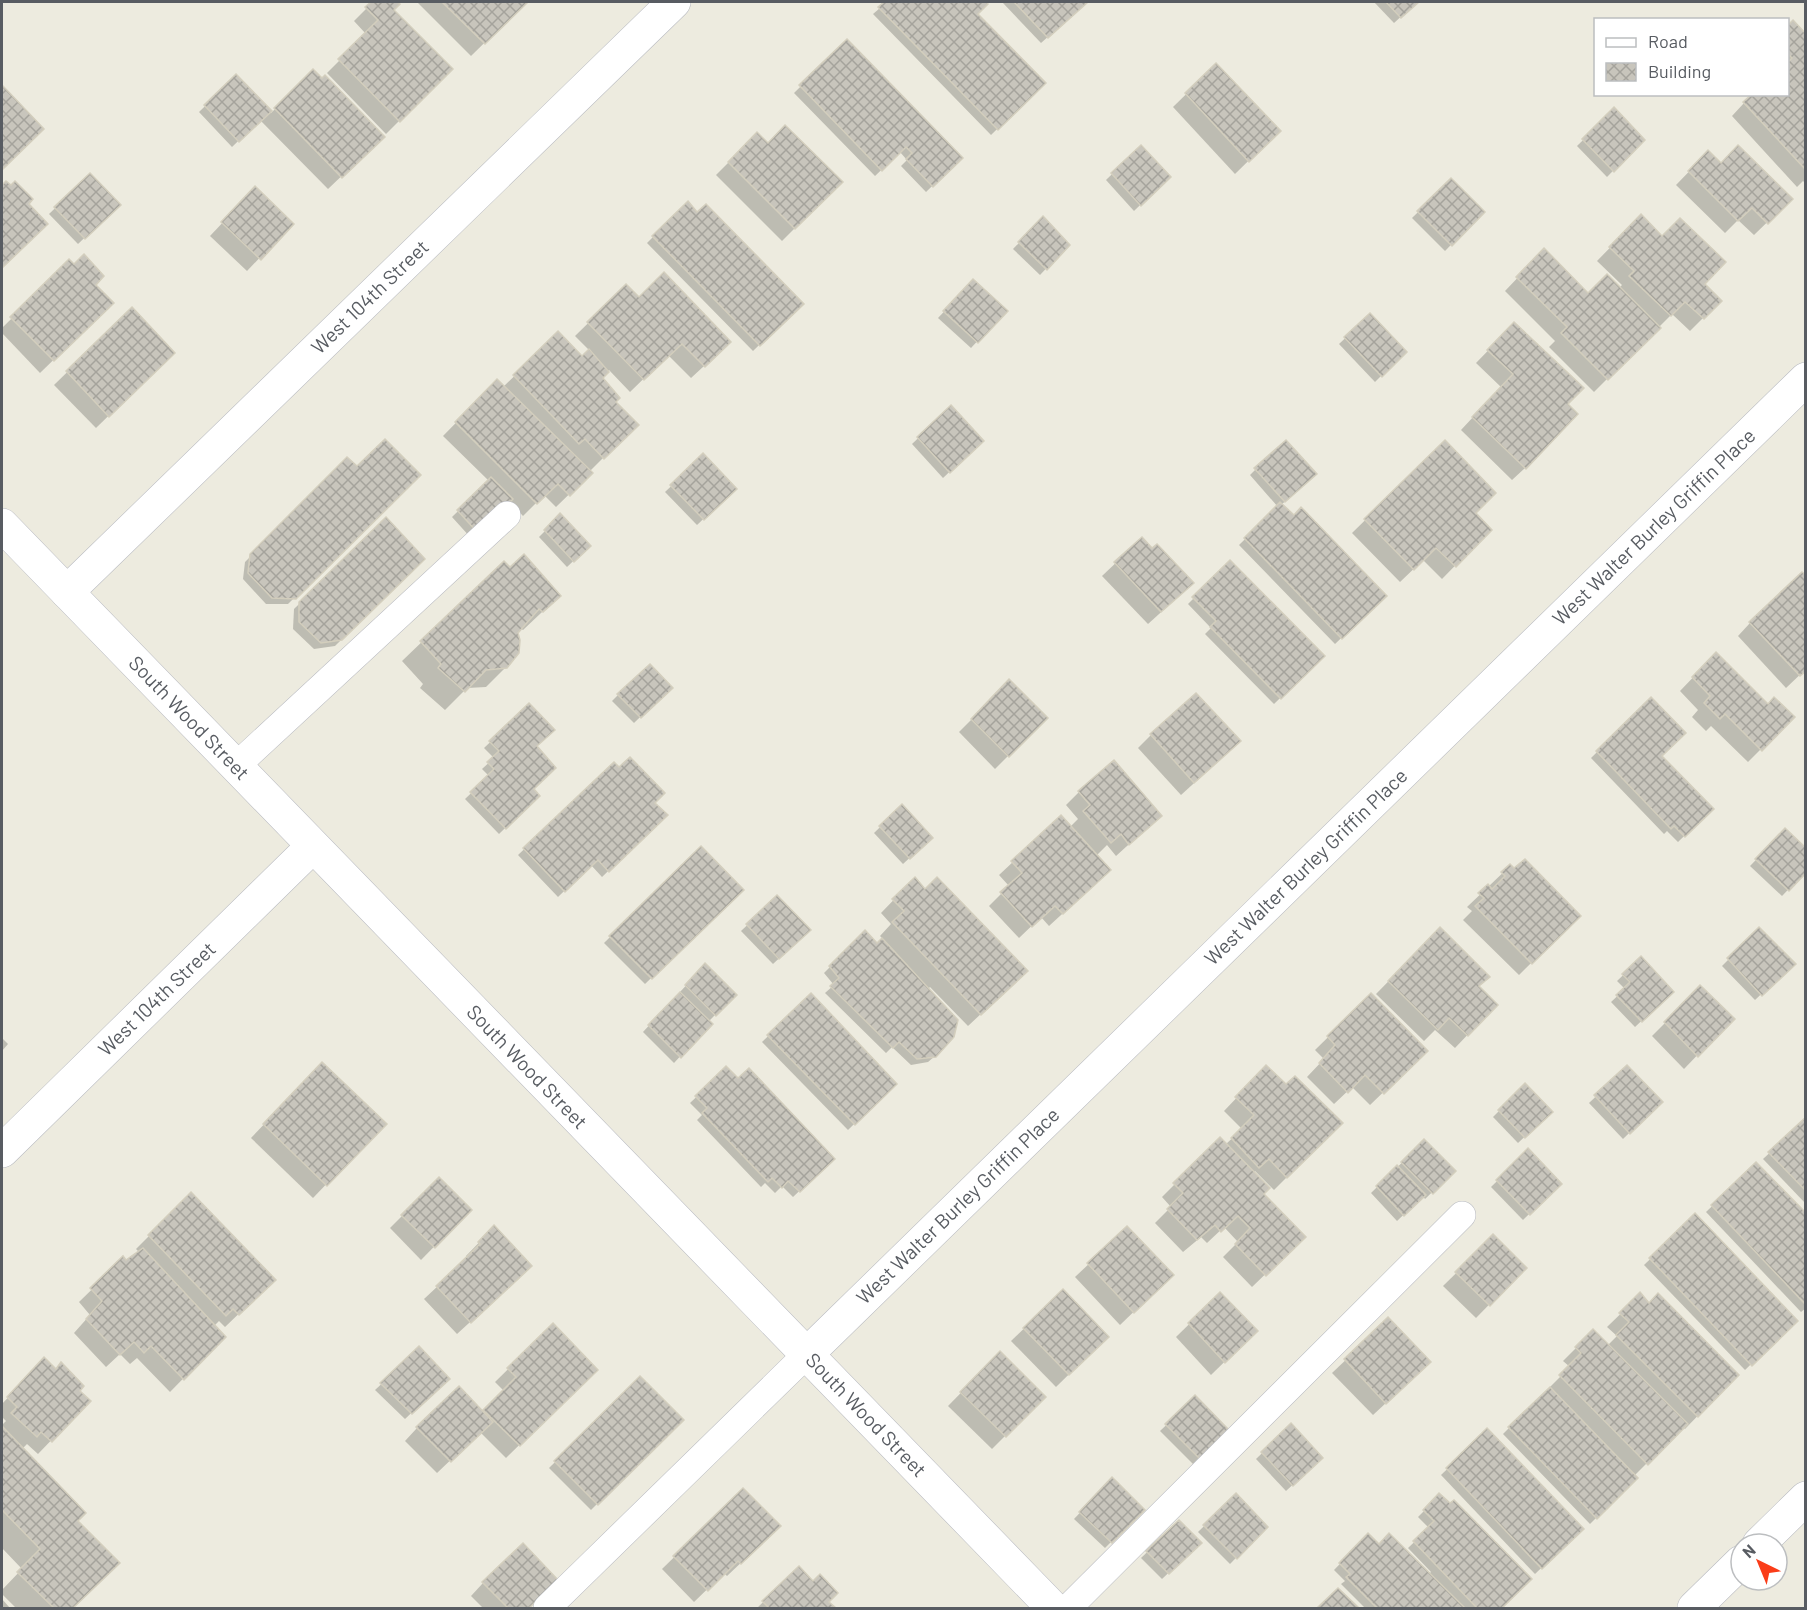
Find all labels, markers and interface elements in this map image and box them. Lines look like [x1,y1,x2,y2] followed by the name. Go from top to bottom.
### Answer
[1594,18,1789,96] legend
[1648,30,1688,52] text: Road
[1648,60,1711,82] text: Building
[306,234,433,358] street label: West 104th Street
[1547,423,1760,630] street label: West Walter Burley Griffin Place
[124,650,255,784] street label: South Wood Street
[1199,763,1412,970] street label: West Walter Burley Griffin Place
[93,936,220,1060] street label: West 104th Street
[462,999,593,1133] street label: South Wood Street
[851,1102,1064,1309] street label: West Walter Burley Griffin Place
[801,1347,932,1481] street label: South Wood Street
[1729,1532,1789,1592] north arrow
[1738,1540,1759,1561] text: N

